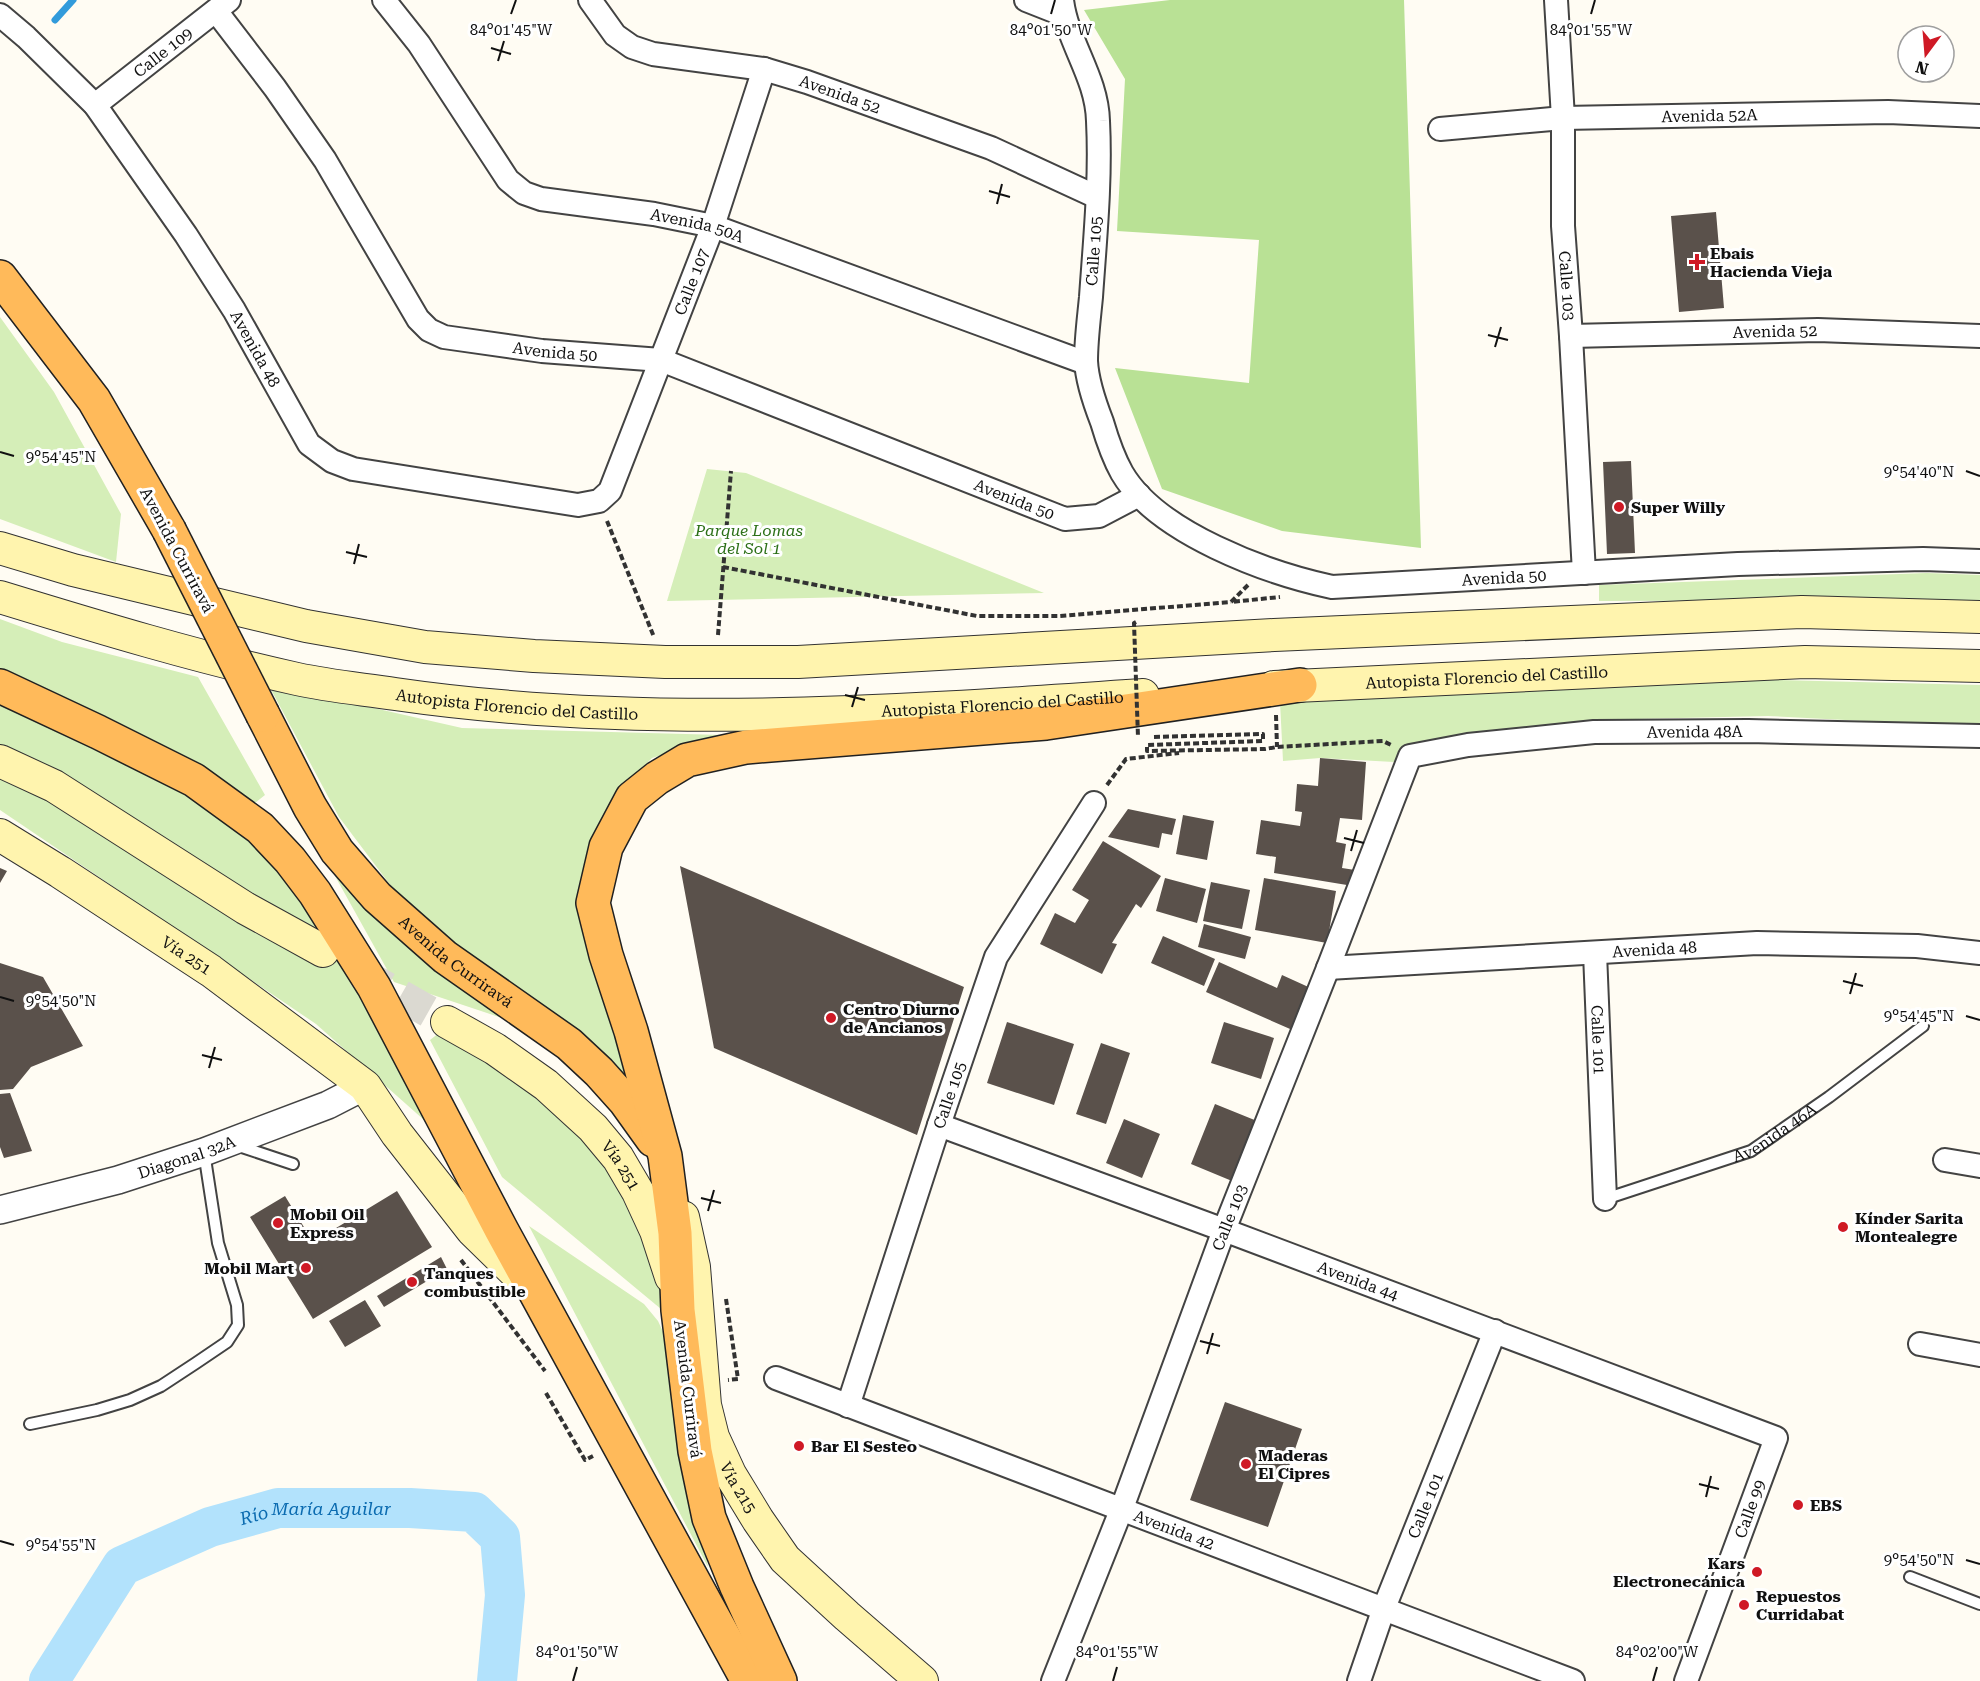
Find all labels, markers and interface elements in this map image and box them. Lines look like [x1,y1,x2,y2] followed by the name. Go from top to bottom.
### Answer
[470,21,553,39] text: 84°01'45"W
[1010,21,1093,39] text: 84°01'50"W
[1550,21,1633,39] text: 84°01'55"W
[129,23,196,81] street label: Calle 109
[1896,24,1956,84] north arrow
[1913,57,1931,79] text: N
[797,71,883,117] street label: Avenida 52
[1661,105,1758,126] street label: Avenida 52A
[649,204,747,246] street label: Avenida 50A
[1082,216,1106,286] street label: Calle 105
[1710,244,1833,281] place label: Ebais Hacienda Vieja
[670,246,713,318] street label: Calle 107
[1555,250,1579,321] street label: Calle 103
[1688,253,1706,271] marker: Ebais Hacienda Vieja
[227,307,285,390] street label: Avenida 48
[1732,321,1818,342] street label: Avenida 52
[512,337,598,365] street label: Avenida 50
[26,448,96,466] text: 9°54'45"N
[1884,463,1954,481] text: 9°54'40"N
[971,475,1057,523] street label: Avenida 50
[136,484,218,616] street label: Avenida Curriravá
[1631,498,1726,517] place label: Super Willy
[1612,500,1626,514] marker: Super Willy
[694,521,803,558] park label: Parque Lomas del Sol 1
[1461,565,1547,589] street label: Avenida 50
[1365,662,1609,692] street label: Autopista Florencio del Castillo
[395,685,639,723] street label: Autopista Florencio del Castillo
[881,687,1125,720] street label: Autopista Florencio del Castillo
[1647,722,1744,741] street label: Avenida 48A
[395,911,517,1011] street label: Avenida Curriravá
[158,932,215,978] street label: Vía 251
[1612,937,1697,961] street label: Avenida 48
[26,992,96,1010] text: 9°54'50"N
[843,1000,960,1037] place label: Centro Diurno de Ancianos
[1588,1005,1609,1075] street label: Calle 101
[1884,1007,1954,1025] text: 9°54'45"N
[824,1011,838,1025] marker: Centro Diurno de Ancianos
[929,1059,969,1131] street label: Calle 105
[1730,1099,1821,1166] street label: Avenida 46A
[135,1131,239,1182] street label: Diagonal 32A
[598,1136,644,1194] street label: Vía 251
[1208,1181,1251,1253] street label: Calle 103
[290,1205,365,1242] place label: Mobil Oil Express
[1855,1209,1964,1246] place label: Kínder Sarita Montealegre
[271,1216,285,1230] marker: Mobil Oil Express
[1836,1220,1850,1234] marker: Kínder Sarita Montealegre
[1315,1257,1401,1304] street label: Avenida 44
[204,1259,294,1278] place label: Mobil Mart
[299,1261,313,1275] marker: Mobil Mart
[424,1264,526,1301] place label: Tanques combustible
[405,1275,419,1289] marker: Tanques combustible
[670,1319,706,1459] street label: Avenida Curriravá
[811,1437,917,1456] place label: Bar El Sesteo
[792,1439,806,1453] marker: Bar El Sesteo
[1258,1446,1330,1483] place label: Maderas El Cipres
[1239,1457,1253,1471] marker: Maderas El Cipres
[716,1459,761,1516] street label: Vía 215
[1403,1469,1447,1541] street label: Calle 101
[1731,1477,1769,1541] street label: Calle 99
[1810,1496,1842,1515] place label: EBS
[236,1498,392,1529] water label: Río María Aguilar
[1791,1498,1805,1512] marker: EBS
[1131,1505,1217,1553] street label: Avenida 42
[26,1536,96,1554] text: 9°54'55"N
[1884,1551,1954,1569] text: 9°54'50"N
[1613,1554,1746,1591] place label: Kars Electronecánica
[1750,1565,1764,1579] marker: Kars Electronecánica
[1756,1587,1845,1624] place label: Repuestos Curridabat
[1737,1598,1751,1612] marker: Repuestos Curridabat
[536,1643,619,1661] text: 84°01'50"W
[1076,1643,1159,1661] text: 84°01'55"W
[1616,1643,1699,1661] text: 84°02'00"W

